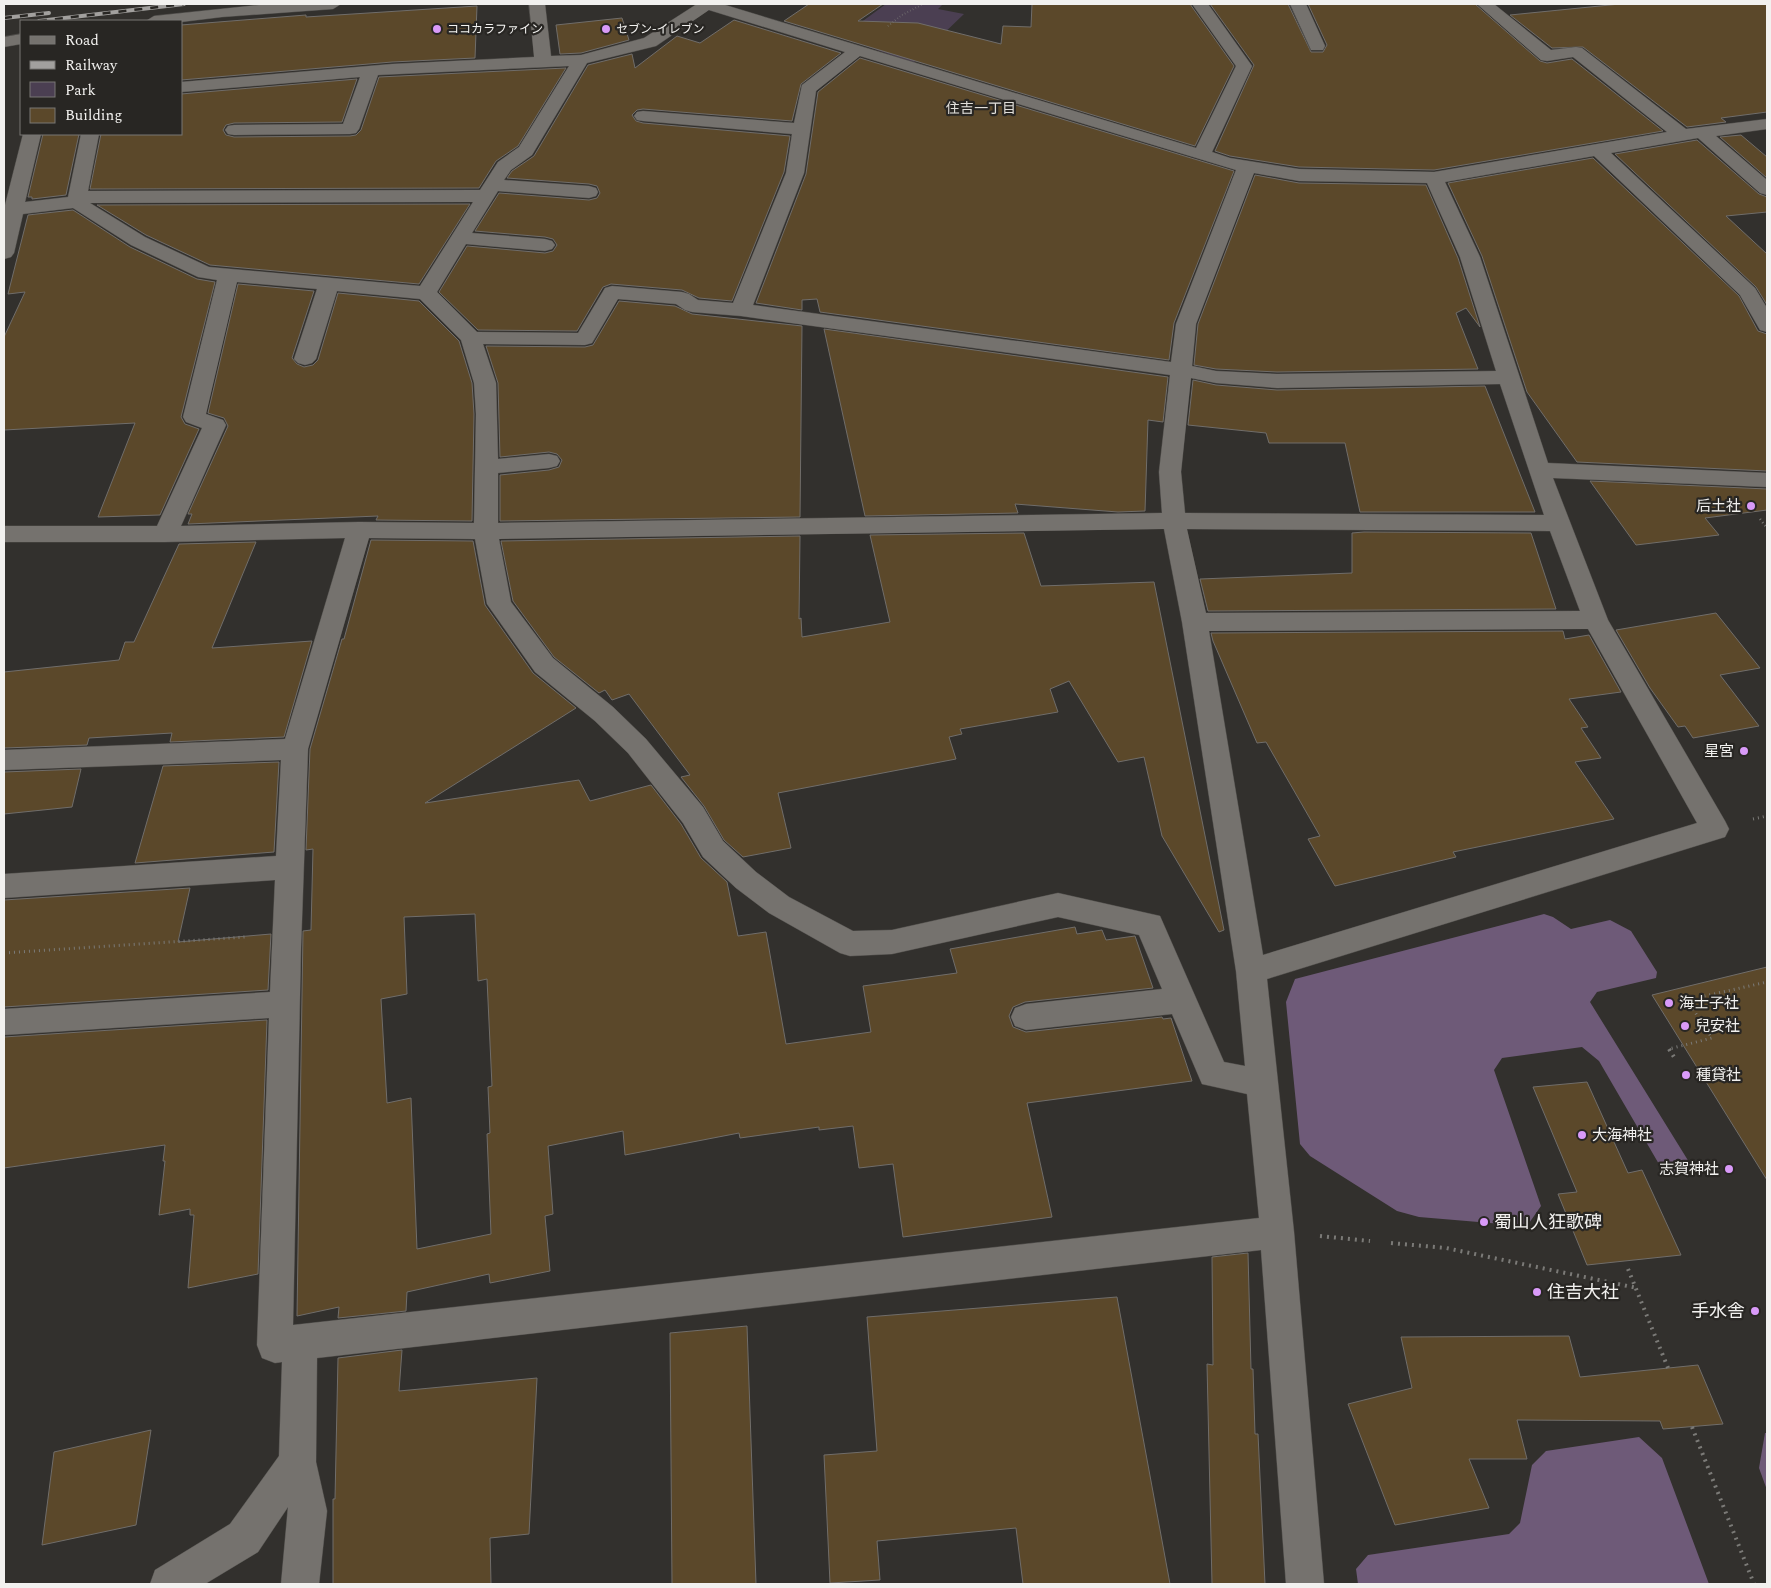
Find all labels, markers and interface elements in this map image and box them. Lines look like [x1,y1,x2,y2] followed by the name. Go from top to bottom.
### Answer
[20,20,182,135] legend
[447,20,543,39] place label: ココカラファイン
[616,20,705,39] place label: セブン-イレブン
[431,23,443,35] marker: ココカラファイン
[600,23,612,35] marker: セブン-イレブン
[65,29,99,52] text: Road
[65,54,118,77] text: Railway
[65,79,96,102] text: Park
[946,98,1016,119] district label: 住吉一丁目
[65,104,122,127] text: Building
[1696,495,1741,518] place label: 后土社
[1745,500,1757,512] marker: 后土社
[1704,740,1734,763] place label: 星宮
[1738,745,1750,757] marker: 星宮
[1679,992,1739,1015] place label: 海士子社
[1663,997,1675,1009] marker: 海士子社
[1695,1015,1740,1038] place label: 兒安社
[1679,1020,1691,1032] marker: 兒安社
[1696,1064,1741,1087] place label: 種貸社
[1680,1069,1692,1081] marker: 種貸社
[1592,1124,1652,1147] place label: 大海神社
[1576,1129,1588,1141] marker: 大海神社
[1659,1158,1719,1181] place label: 志賀神社
[1723,1163,1735,1175] marker: 志賀神社
[1494,1209,1602,1236] place label: 蜀山人狂歌碑
[1478,1216,1490,1228] marker: 蜀山人狂歌碑
[1547,1279,1619,1306] place label: 住吉大社
[1531,1286,1543,1298] marker: 住吉大社
[1691,1298,1745,1325] place label: 手水舎
[1749,1305,1761,1317] marker: 手水舎

